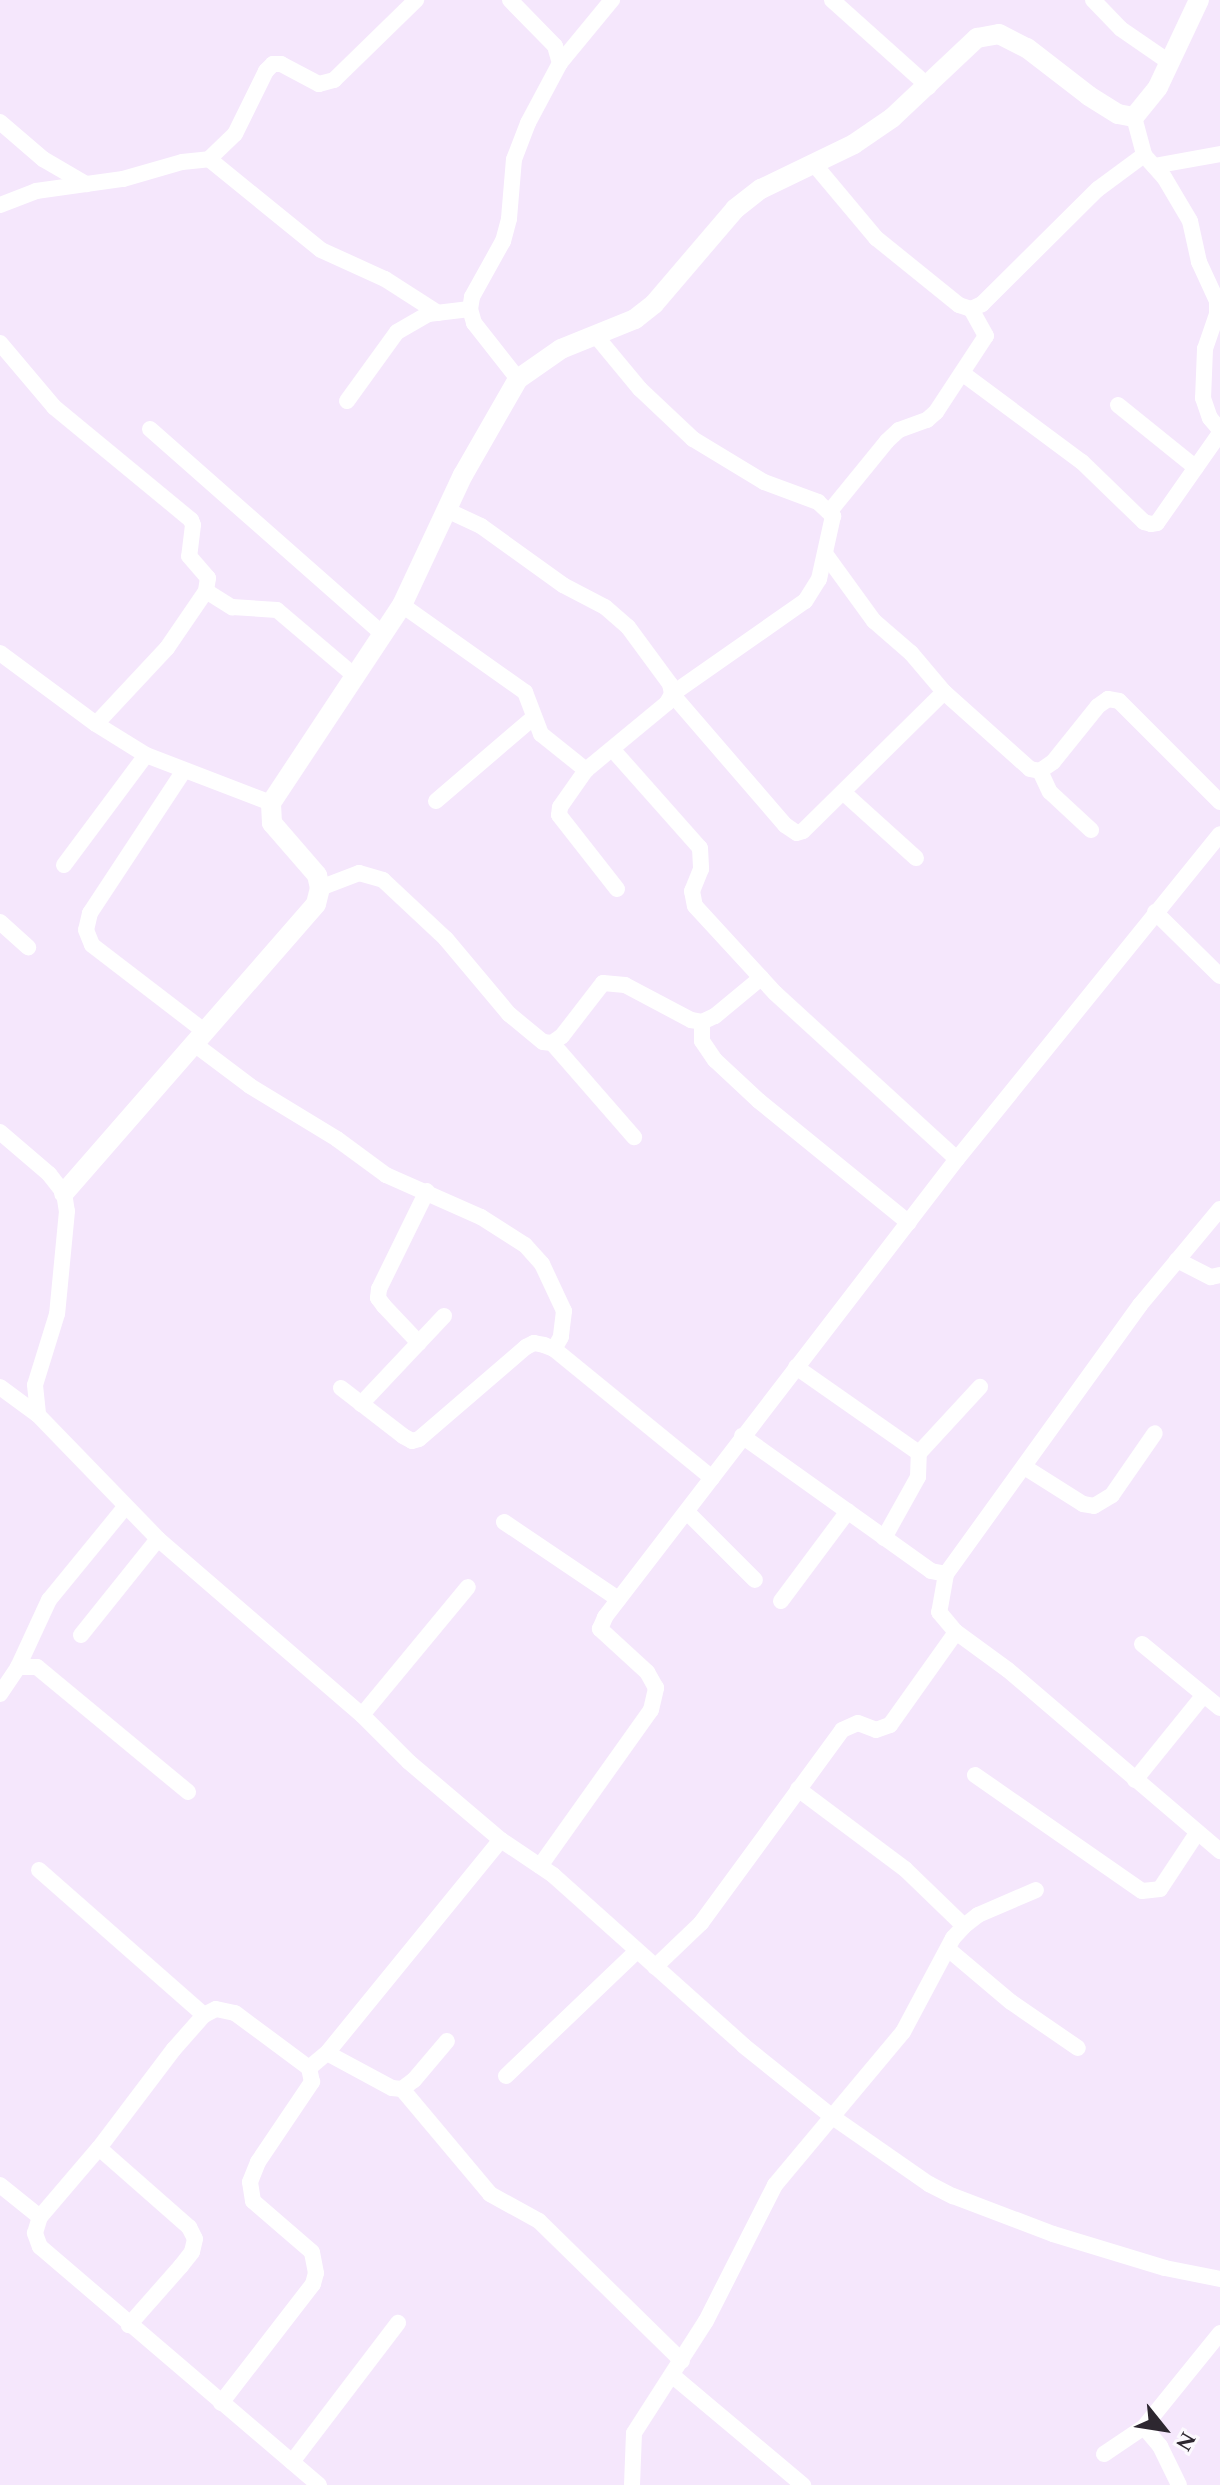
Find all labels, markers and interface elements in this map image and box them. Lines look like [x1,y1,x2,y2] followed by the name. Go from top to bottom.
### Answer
[1124,2389,1204,2469] north arrow
[1166,2425,1204,2457] text: N

